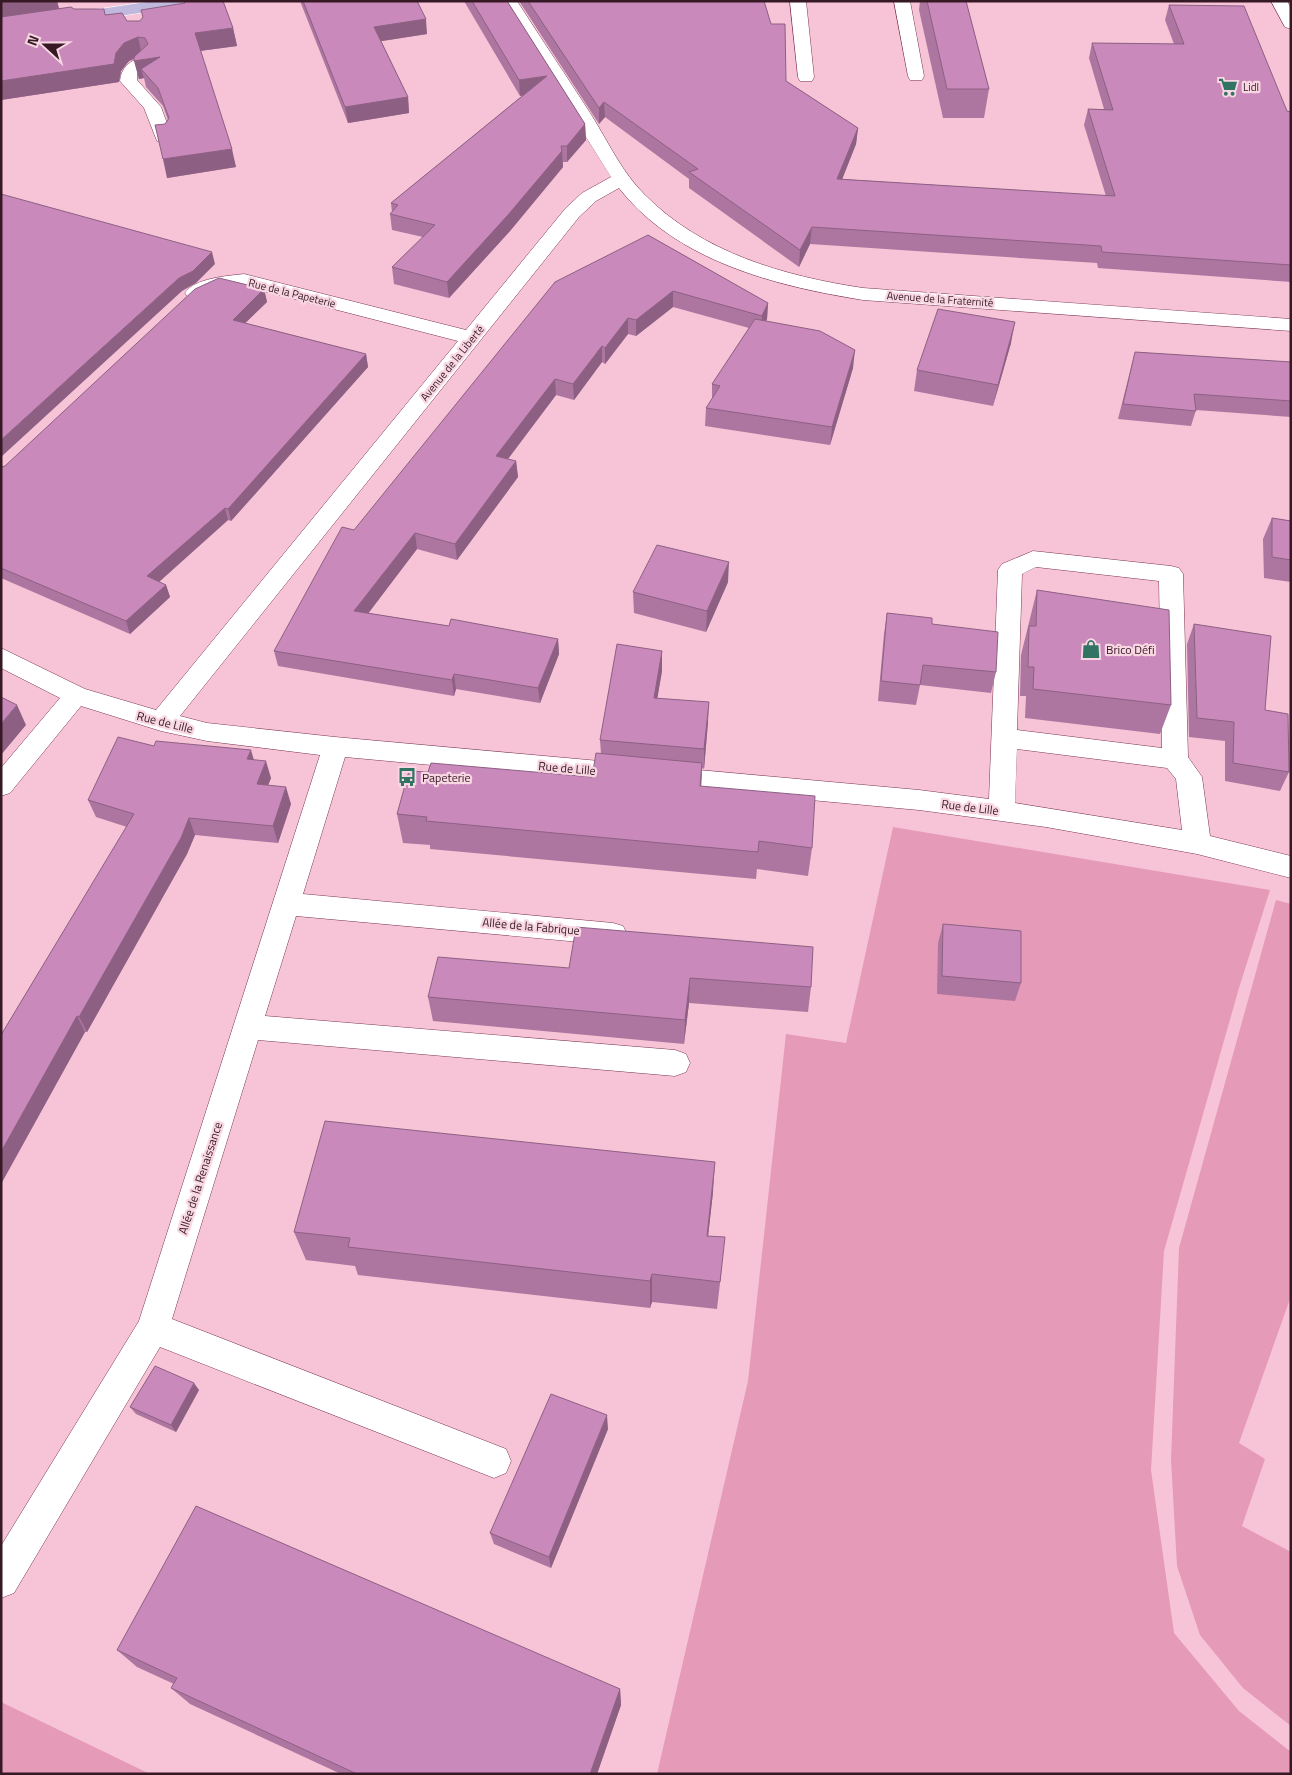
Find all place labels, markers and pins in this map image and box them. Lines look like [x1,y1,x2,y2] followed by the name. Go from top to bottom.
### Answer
[1217,76,1239,98] supermarket icon: Lidl
[1243,79,1259,95] place label: Lidl
[1080,638,1102,660] shop icon: Brico Défi
[1106,640,1155,659] place label: Brico Défi
[396,766,418,788] bus stop icon: Papeterie
[422,768,471,787] place label: Papeterie

